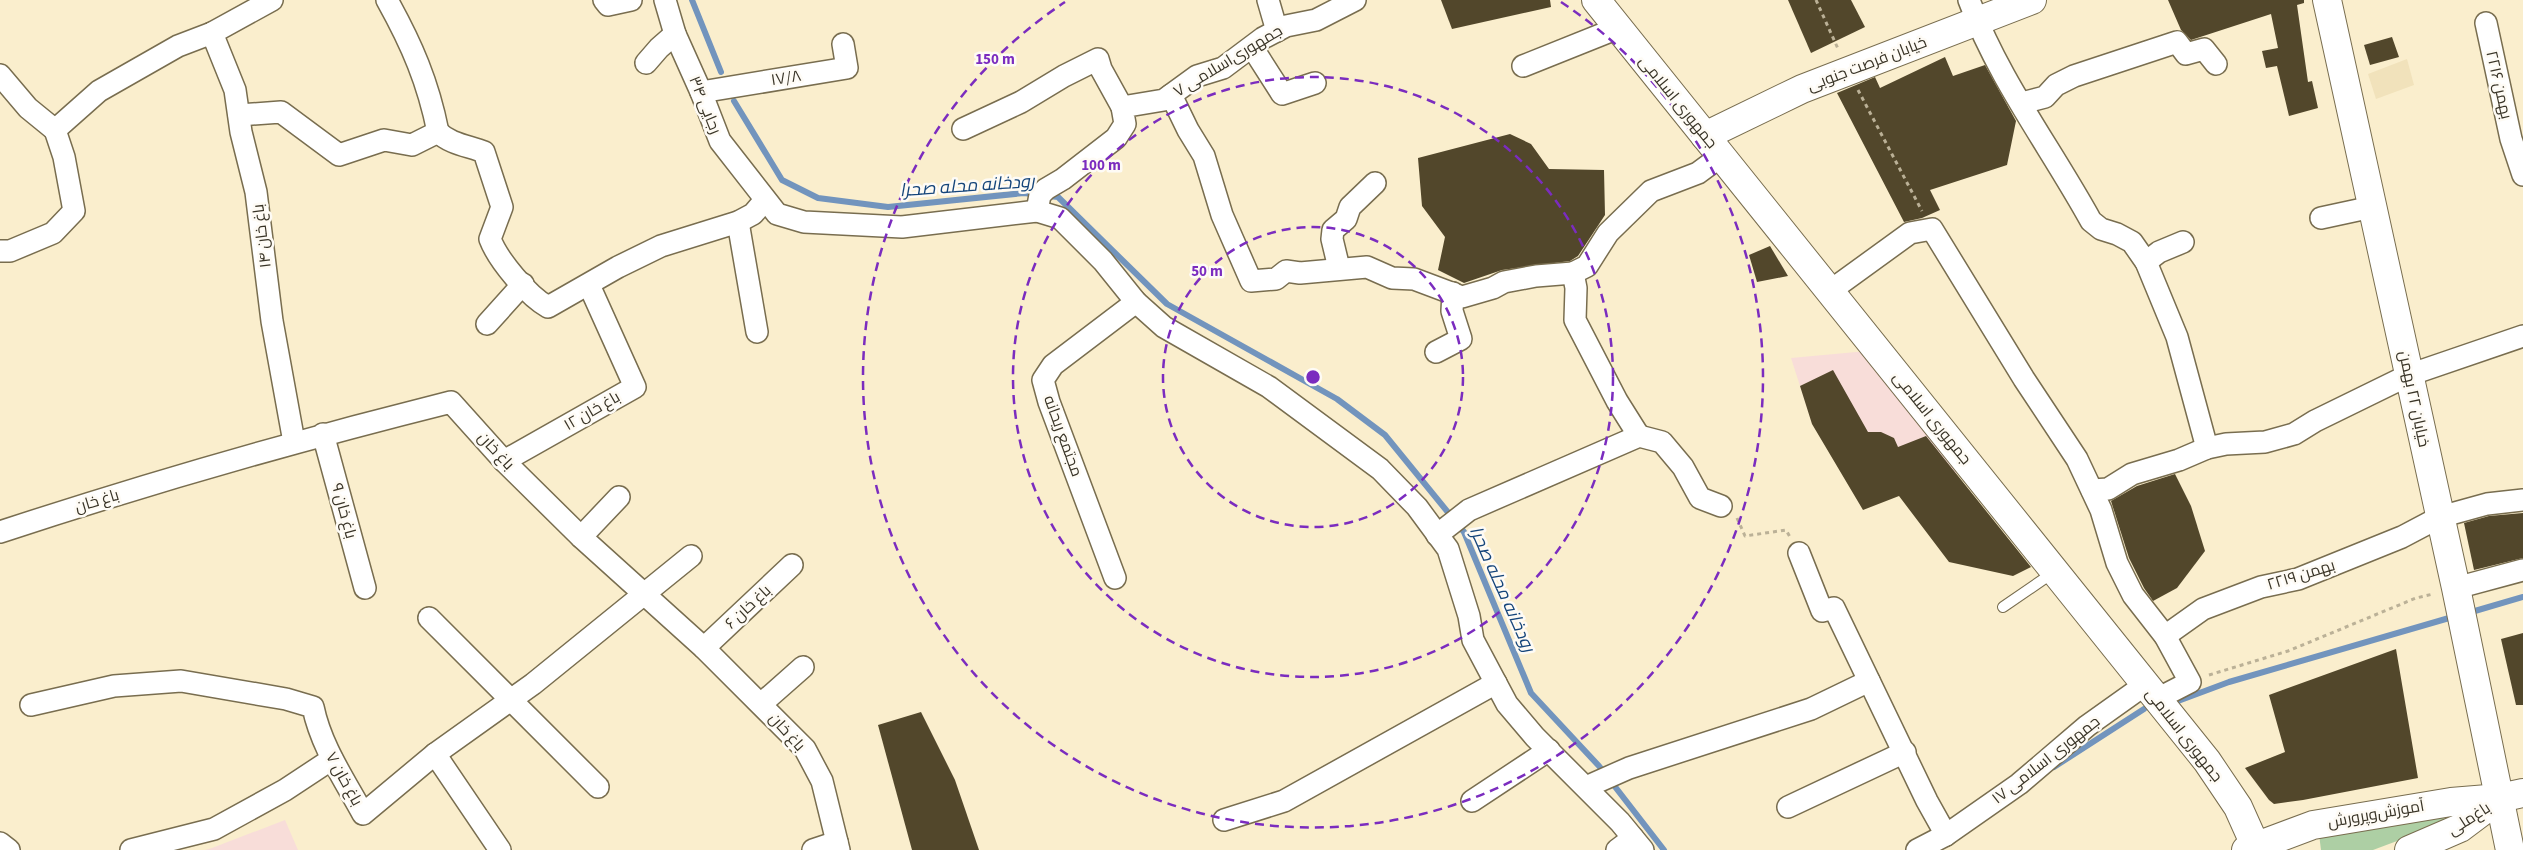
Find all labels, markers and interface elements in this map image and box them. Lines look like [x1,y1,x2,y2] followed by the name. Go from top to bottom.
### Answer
[1169,20,1287,102] street label: جمهوری‌اسلامی ۷
[1804,31,1930,97] street label: خیابان فرصت جنوبی
[975,49,1015,70] text: 150 m
[2480,49,2518,121] street label: ۲۲بهمن ۱۶
[1634,51,1722,153] street label: جمهوری اسلامی
[769,65,803,91] street label: ۱۷/۸
[683,73,727,137] street label: رجایی ۳۴
[1081,155,1121,176] text: 100 m
[899,169,1037,203] water label: رودخانه محله صحرا
[247,203,277,269] street label: باغ خان ۱۴
[1191,261,1223,282] text: 50 m
[2393,349,2435,449] street label: خیابان ۲۲ بهمن
[1888,367,1976,469] street label: جمهوری اسلامی
[1304,368,1322,386] centre of rings
[560,386,624,436] street label: باغ خان ۱۲
[1038,392,1088,480] street label: مجتمع ریحانه
[473,427,519,475] street label: باغ خان
[326,481,362,541] street label: باغ خان ۹
[72,484,122,518] street label: باغ خان
[1463,522,1541,657] water label: رودخانه محله صحرا
[2264,554,2338,596] street label: ۲۲بهمن ۱۹
[720,580,776,634] street label: باغ خان ۶
[2140,683,2228,787] street label: جمهوری اسلامی
[764,708,810,756] street label: باغ خان
[1987,711,2105,809] street label: جمهوری اسلامی ۱۷
[320,748,368,810] street label: باغ خان ۷
[2326,795,2427,833] street label: آموزش‌و‌پرورش
[2443,797,2495,841] street label: باغ‌ملی

